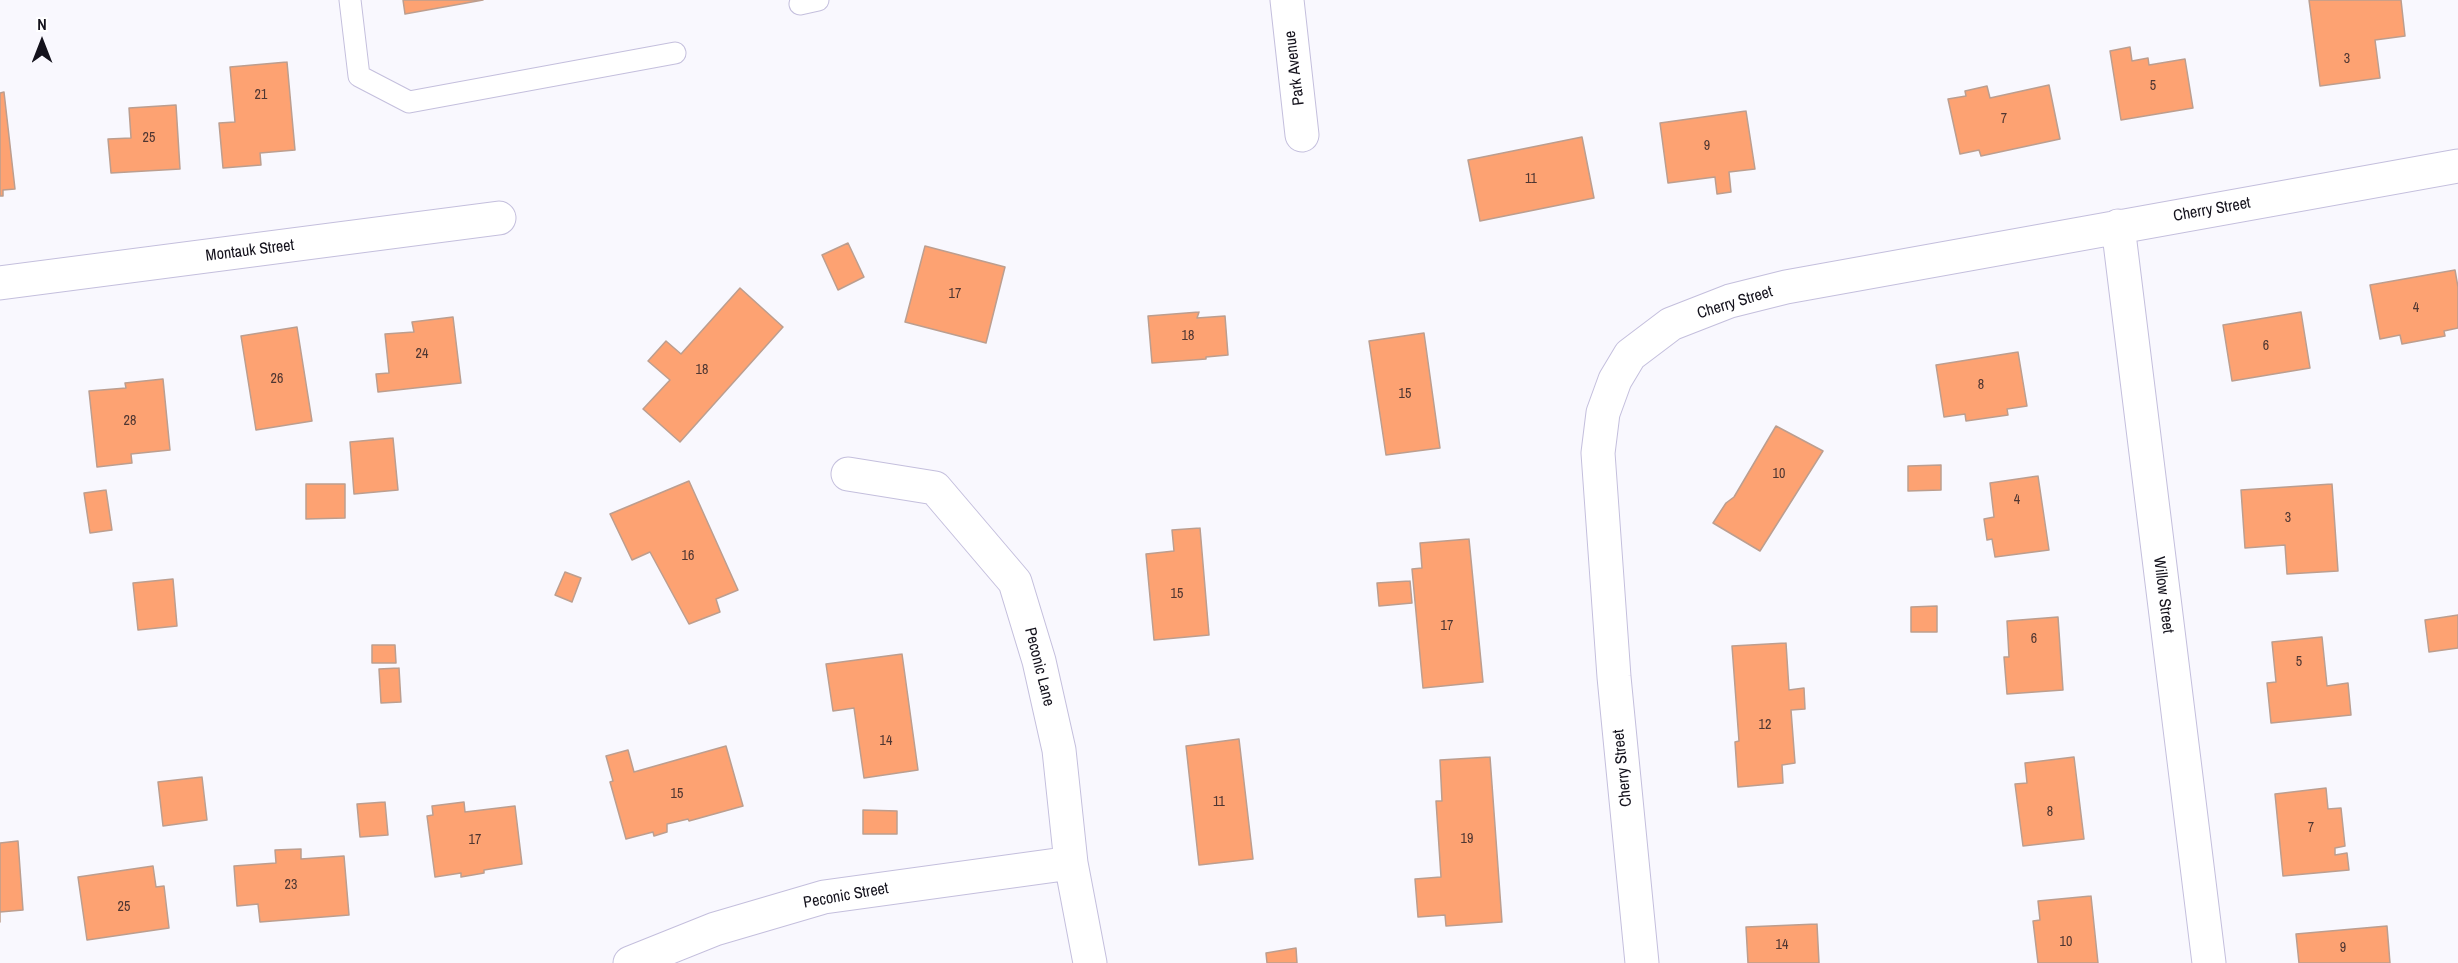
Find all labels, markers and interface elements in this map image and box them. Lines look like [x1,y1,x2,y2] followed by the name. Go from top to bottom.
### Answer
[12,12,72,72] north arrow
[37,13,47,35] text: N
[1281,30,1309,106] street label: Park Avenue
[2344,51,2350,67] house number: 3
[2150,78,2156,94] house number: 5
[255,87,267,103] house number: 21
[2001,111,2007,127] house number: 7
[143,130,155,146] house number: 25
[1704,138,1710,154] house number: 9
[1525,171,1537,187] house number: 11
[2172,194,2252,226] street label: Cherry Street
[205,236,295,266] street label: Montauk Street
[1695,282,1775,324] street label: Cherry Street
[949,286,961,302] house number: 17
[2413,300,2419,316] house number: 4
[1182,328,1194,344] house number: 18
[2263,338,2269,354] house number: 6
[416,346,428,362] house number: 24
[696,362,708,378] house number: 18
[271,371,283,387] house number: 26
[1978,377,1984,393] house number: 8
[1399,386,1411,402] house number: 15
[124,413,136,429] house number: 28
[1773,466,1785,482] house number: 10
[2014,492,2020,508] house number: 4
[2285,510,2291,526] house number: 3
[682,548,694,564] house number: 16
[2149,555,2177,635] street label: Willow Street
[1171,586,1183,602] house number: 15
[1441,618,1453,634] house number: 17
[1020,626,1058,708] street label: Peconic Lane
[2031,631,2037,647] house number: 6
[2296,654,2302,670] house number: 5
[1759,717,1771,733] house number: 12
[1609,728,1637,808] street label: Cherry Street
[880,733,892,749] house number: 14
[671,786,683,802] house number: 15
[1213,794,1225,810] house number: 11
[2047,804,2053,820] house number: 8
[2308,820,2314,836] house number: 7
[1461,831,1473,847] house number: 19
[469,832,481,848] house number: 17
[285,877,297,893] house number: 23
[802,879,890,913] street label: Peconic Street
[118,899,130,915] house number: 25
[2060,934,2072,950] house number: 10
[1776,937,1788,953] house number: 14
[2340,940,2346,956] house number: 9

